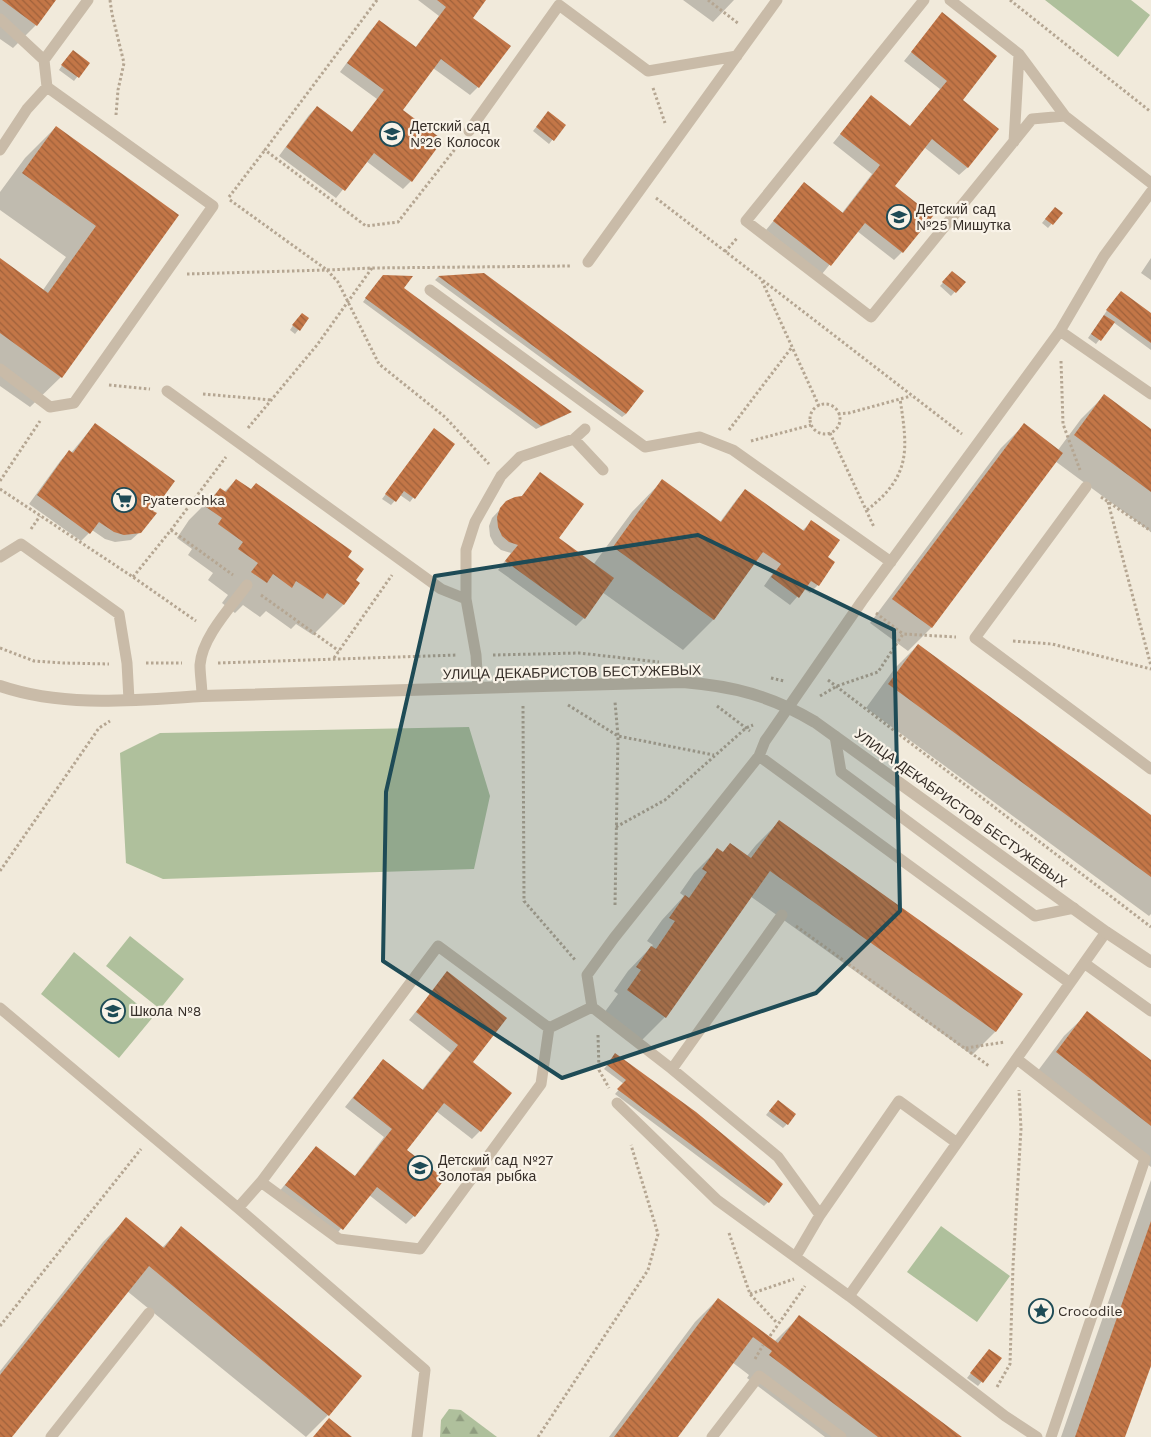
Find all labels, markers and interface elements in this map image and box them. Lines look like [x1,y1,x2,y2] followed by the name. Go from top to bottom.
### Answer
[410,118,500,150] place label: Детский сад №26 Колосок
[379,121,405,147] school or university icon: Детский сад №26 Колосок
[916,201,1011,233] place label: Детский сад №25 Мишутка
[886,204,912,230] school or university icon: Детский сад №25 Мишутка
[111,487,137,513] supermarket icon: Pyaterochka
[142,492,225,508] place label: Pyaterochka
[443,662,702,682] street label: УЛИЦА ДЕКАБРИСТОВ БЕСТУЖЕВЫХ
[852,726,1071,891] street label: УЛИЦА ДЕКАБРИСТОВ БЕСТУЖЕВЫХ
[100,998,126,1024] school or university icon: Школа №8
[130,1003,201,1019] place label: Школа №8
[438,1152,554,1184] place label: Детский сад №27 Золотая рыбка
[407,1155,433,1181] school or university icon: Детский сад №27 Золотая рыбка
[1028,1298,1054,1324] place icon: Crocodile
[1058,1303,1123,1319] place label: Crocodile

